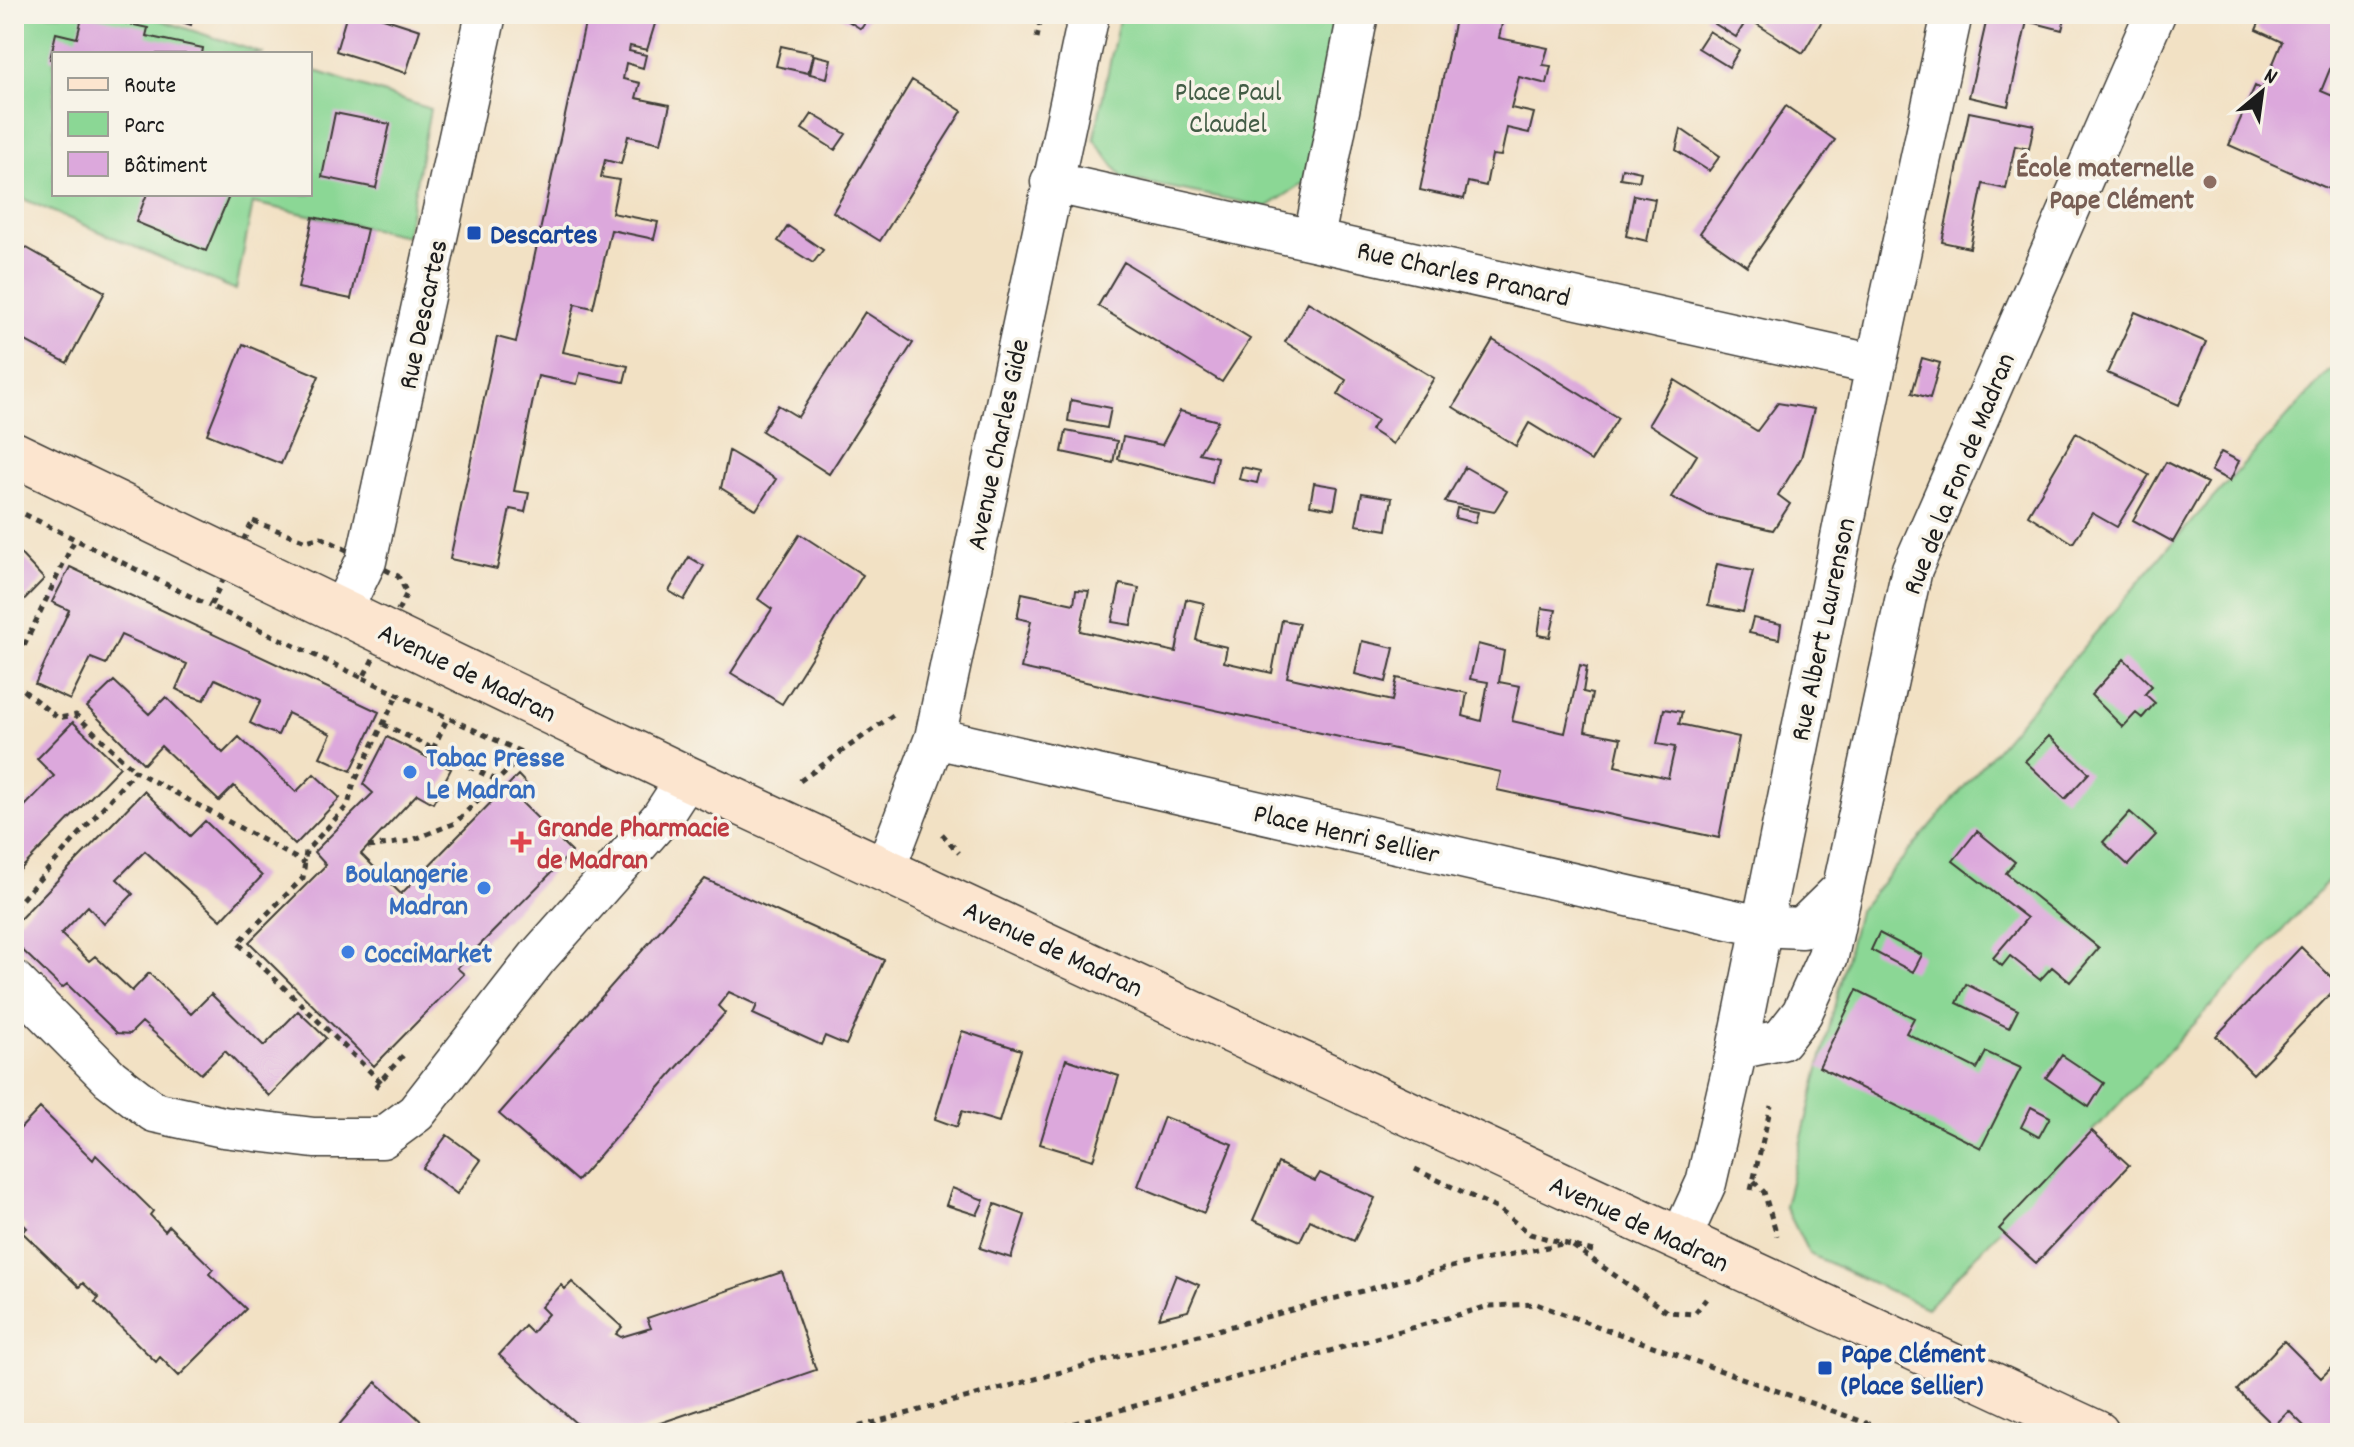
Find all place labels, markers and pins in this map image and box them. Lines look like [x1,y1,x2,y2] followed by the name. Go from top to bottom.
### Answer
[2016,151,2195,223] place label: École maternelle Pape Clément
[2201,173,2219,191] marker: École maternelle Pape Clément
[490,218,598,258] place label: Descartes
[465,224,483,242] marker: Descartes
[426,741,565,813] place label: Tabac Presse Le Madran
[401,763,419,781] marker: Tabac Presse Le Madran
[537,811,730,883] place label: Grande Pharmacie de Madran
[512,833,530,851] marker: Grande Pharmacie de Madran
[345,857,468,929] place label: Boulangerie Madran
[475,879,493,897] marker: Boulangerie Madran
[364,937,493,977] place label: CocciMarket
[339,943,357,961] marker: CocciMarket
[1841,1337,1987,1409] place label: Pape Clément (Place Sellier)
[1816,1359,1834,1377] marker: Pape Clément (Place Sellier)

